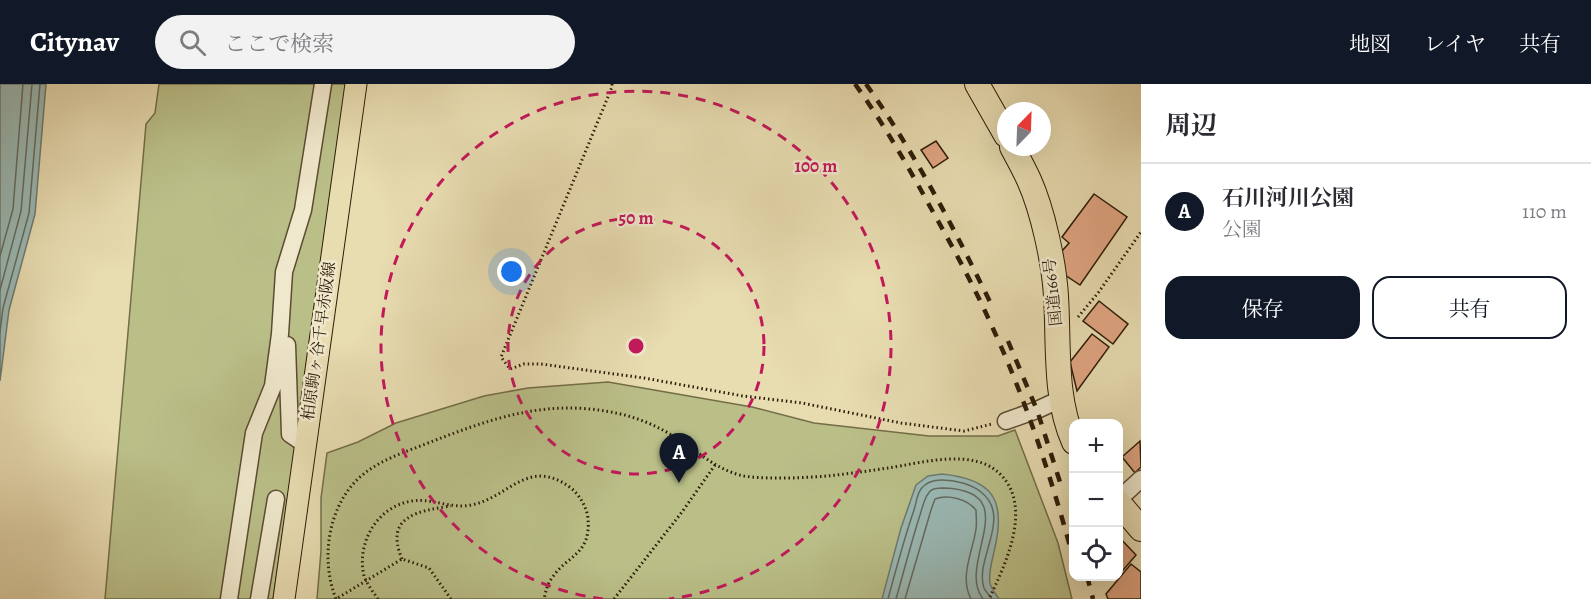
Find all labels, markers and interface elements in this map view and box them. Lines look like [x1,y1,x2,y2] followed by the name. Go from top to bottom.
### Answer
[155,15,575,69] search box
[30,23,119,61] text: Citynav
[176,26,209,59] icon: search
[224,29,334,59] text: ここで検索
[1349,30,1391,58] text: 地図
[1424,30,1486,58] text: レイヤ
[1519,30,1561,58] text: 共有
[997,102,1051,156] north arrow
[1165,108,1217,143] text: 周辺
[795,154,837,178] text: 100 m
[1222,183,1354,213] text: 石川河川公園
[1178,198,1191,225] text: A
[1522,198,1567,225] text: 110 m
[619,206,653,230] text: 50 m
[1222,216,1262,243] text: 公園
[497,257,526,286] your location
[1038,257,1068,327] street label: 国道166号
[297,260,341,422] street label: 柏原駒ヶ谷千早赤阪線
[1165,276,1360,339] button: 保存
[1372,276,1567,339] button: 共有
[626,336,646,356] centre of rings
[1069,419,1123,581] map controls
[1069,419,1123,473] button: +
[660,434,698,483] pin: A
[1069,473,1123,527] button: −
[1069,527,1123,581] button: locate

